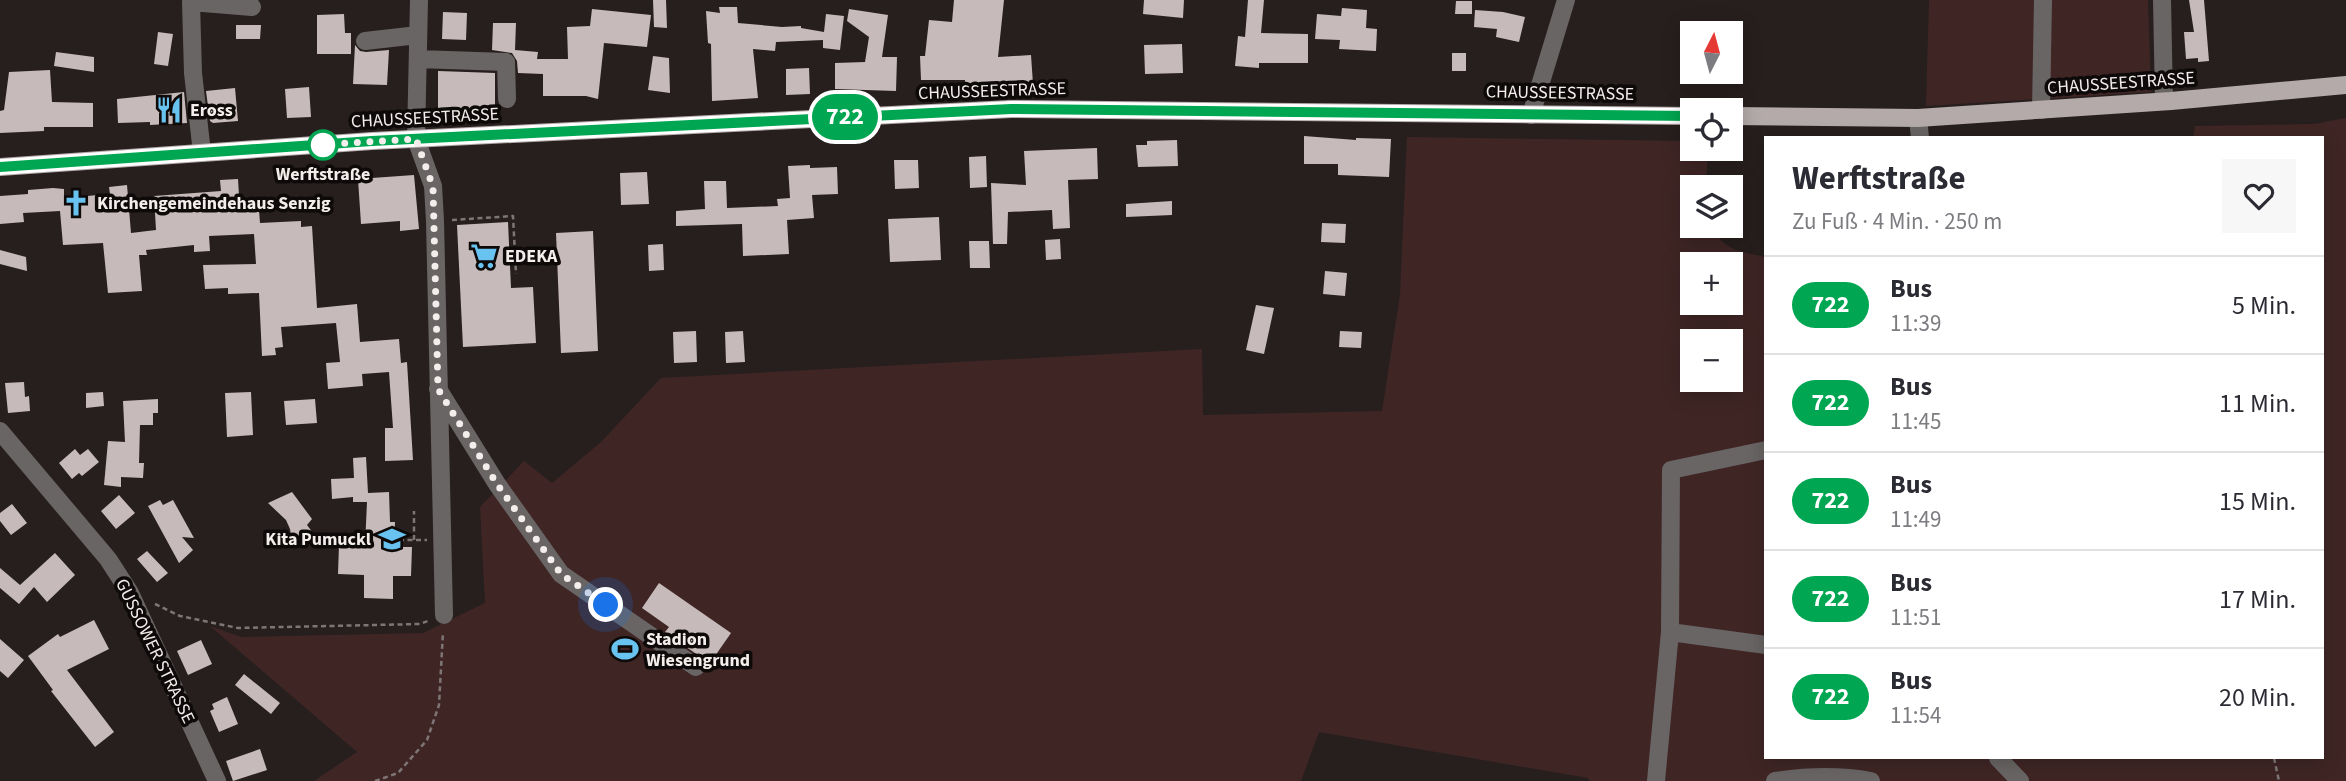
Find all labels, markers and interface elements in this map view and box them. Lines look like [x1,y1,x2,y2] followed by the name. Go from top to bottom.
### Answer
[1680,21,1743,84] north arrow
[1680,21,1743,392] map controls
[2046,65,2196,101] street label: CHAUSSEESTRASSE
[917,76,1067,106] street label: CHAUSSEESTRASSE
[1486,79,1634,107] street label: CHAUSSEESTRASSE
[805,94,885,140] line badge: 722
[154,95,184,125] restaurant icon: Eross
[190,98,233,123] place label: Eross
[1680,98,1743,161] button: locate
[826,99,864,134] text: 722
[350,102,500,134] street label: CHAUSSEESTRASSE
[308,130,338,160] marker: Werftstraße
[1792,155,1966,202] text: Werftstraße
[2222,159,2296,233] button: heart
[276,162,370,187] place label: Werftstraße
[1680,175,1743,238] button: layers
[61,188,91,218] church icon: Kirchengemeindehaus Senzig
[97,191,331,216] place label: Kirchengemeindehaus Senzig
[1792,205,2002,238] text: Zu Fuß · 4 Min. · 250 m
[469,241,499,271] supermarket icon: EDEKA
[505,244,558,269] place label: EDEKA
[1680,252,1743,315] button: +
[1890,270,1932,307] text: Bus
[1811,287,1850,322] text: 722
[2232,287,2296,324] text: 5 Min.
[1890,307,1941,340] text: 11:39
[1680,329,1743,392] button: −
[1890,368,1932,405] text: Bus
[1811,385,1850,420] text: 722
[2219,385,2296,422] text: 11 Min.
[1890,405,1941,438] text: 11:45
[1890,466,1932,503] text: Bus
[1811,483,1850,518] text: 722
[2219,483,2296,520] text: 15 Min.
[1890,503,1941,536] text: 11:49
[377,524,407,554] school or university icon: Kita Pumuckl
[265,527,371,552] place label: Kita Pumuckl
[1890,564,1932,601] text: Bus
[109,574,201,728] street label: GUSSOWER STRASSE
[1811,581,1850,616] text: 722
[2219,581,2296,618] text: 17 Min.
[588,587,623,622] your location
[1890,601,1941,634] text: 11:51
[646,627,750,673] place label: Stadion Wiesengrund
[610,634,640,664] sports icon: Stadion Wiesengrund
[1890,662,1932,699] text: Bus
[1811,679,1850,714] text: 722
[2219,679,2296,716] text: 20 Min.
[1890,699,1941,732] text: 11:54

